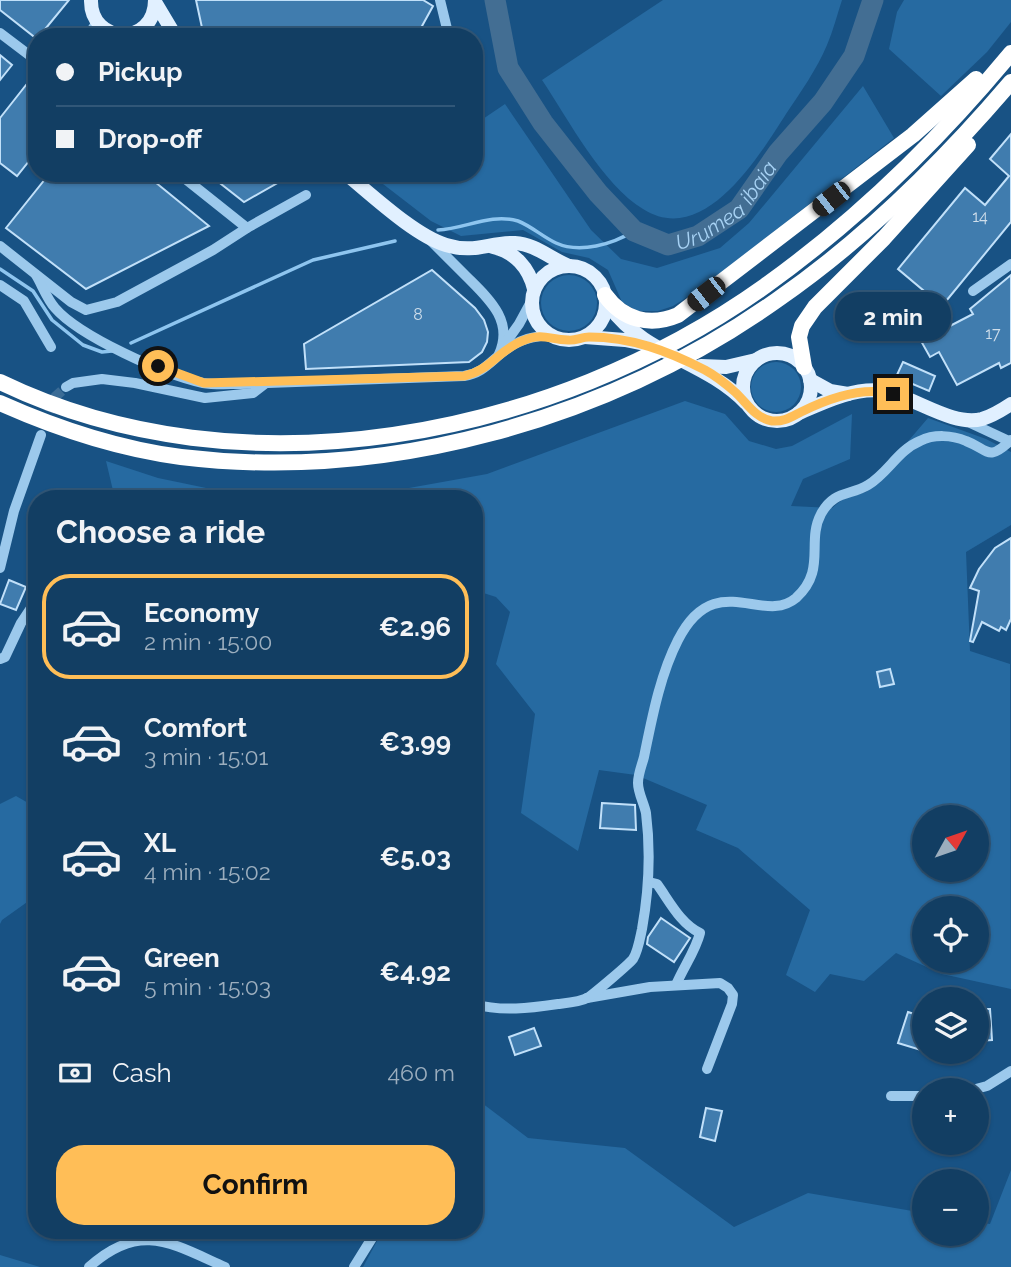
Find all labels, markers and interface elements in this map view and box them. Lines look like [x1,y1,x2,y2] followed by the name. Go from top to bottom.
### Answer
[98,57,183,87] text: Pickup
[98,124,202,154] text: Drop-off
[672,156,781,255] water label: Urumea ibaia
[808,178,855,220] car
[972,207,988,226] house number: 14
[683,273,730,315] car
[835,292,951,342] callout: 2 min
[863,303,923,330] text: 2 min
[413,305,423,324] house number: 8
[985,324,1001,343] house number: 17
[142,350,174,382] route start
[877,378,909,410] route end
[56,513,265,550] text: Choose a ride
[60,595,123,658] icon: car
[144,598,259,628] text: Economy
[379,612,451,642] text: €2.96
[144,628,272,655] text: 2 min · 15:00
[60,710,123,773] icon: car
[144,713,247,743] text: Comfort
[379,727,451,757] text: €3.99
[144,743,268,770] text: 3 min · 15:01
[912,805,989,882] north arrow
[912,805,989,1246] map controls
[60,825,123,888] icon: car
[144,828,176,858] text: XL
[380,842,451,872] text: €5.03
[144,858,271,885] text: 4 min · 15:02
[912,896,989,973] button: locate
[60,940,123,1003] icon: car
[144,943,220,973] text: Green
[380,957,451,987] text: €4.92
[144,973,271,1000] text: 5 min · 15:03
[912,987,989,1064] button: layers
[56,1054,94,1092] icon: cash
[112,1058,172,1088] text: Cash
[387,1059,455,1086] text: 460 m
[912,1078,989,1155] button: +
[56,1145,455,1225] button: Confirm
[912,1169,989,1246] button: −

